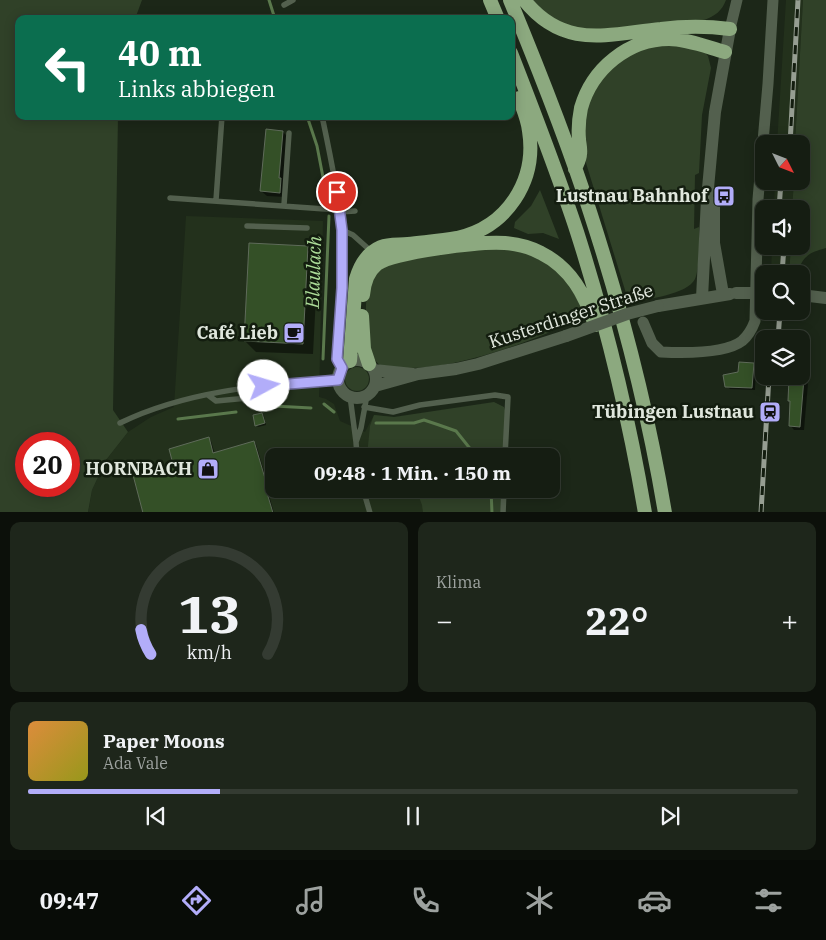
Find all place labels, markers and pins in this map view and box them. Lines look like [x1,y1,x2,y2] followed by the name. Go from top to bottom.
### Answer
[316,171,358,213] pin
[556,184,710,207] place label: Lustnau Bahnhof
[712,184,736,208] bus stop icon: Lustnau Bahnhof
[196,321,278,344] place label: Café Lieb
[282,321,306,345] cafe icon: Café Lieb
[592,400,754,423] place label: Tübingen Lustnau
[758,400,782,424] station icon: Tübingen Lustnau
[85,457,192,480] place label: HORNBACH
[196,457,220,481] shop icon: HORNBACH

